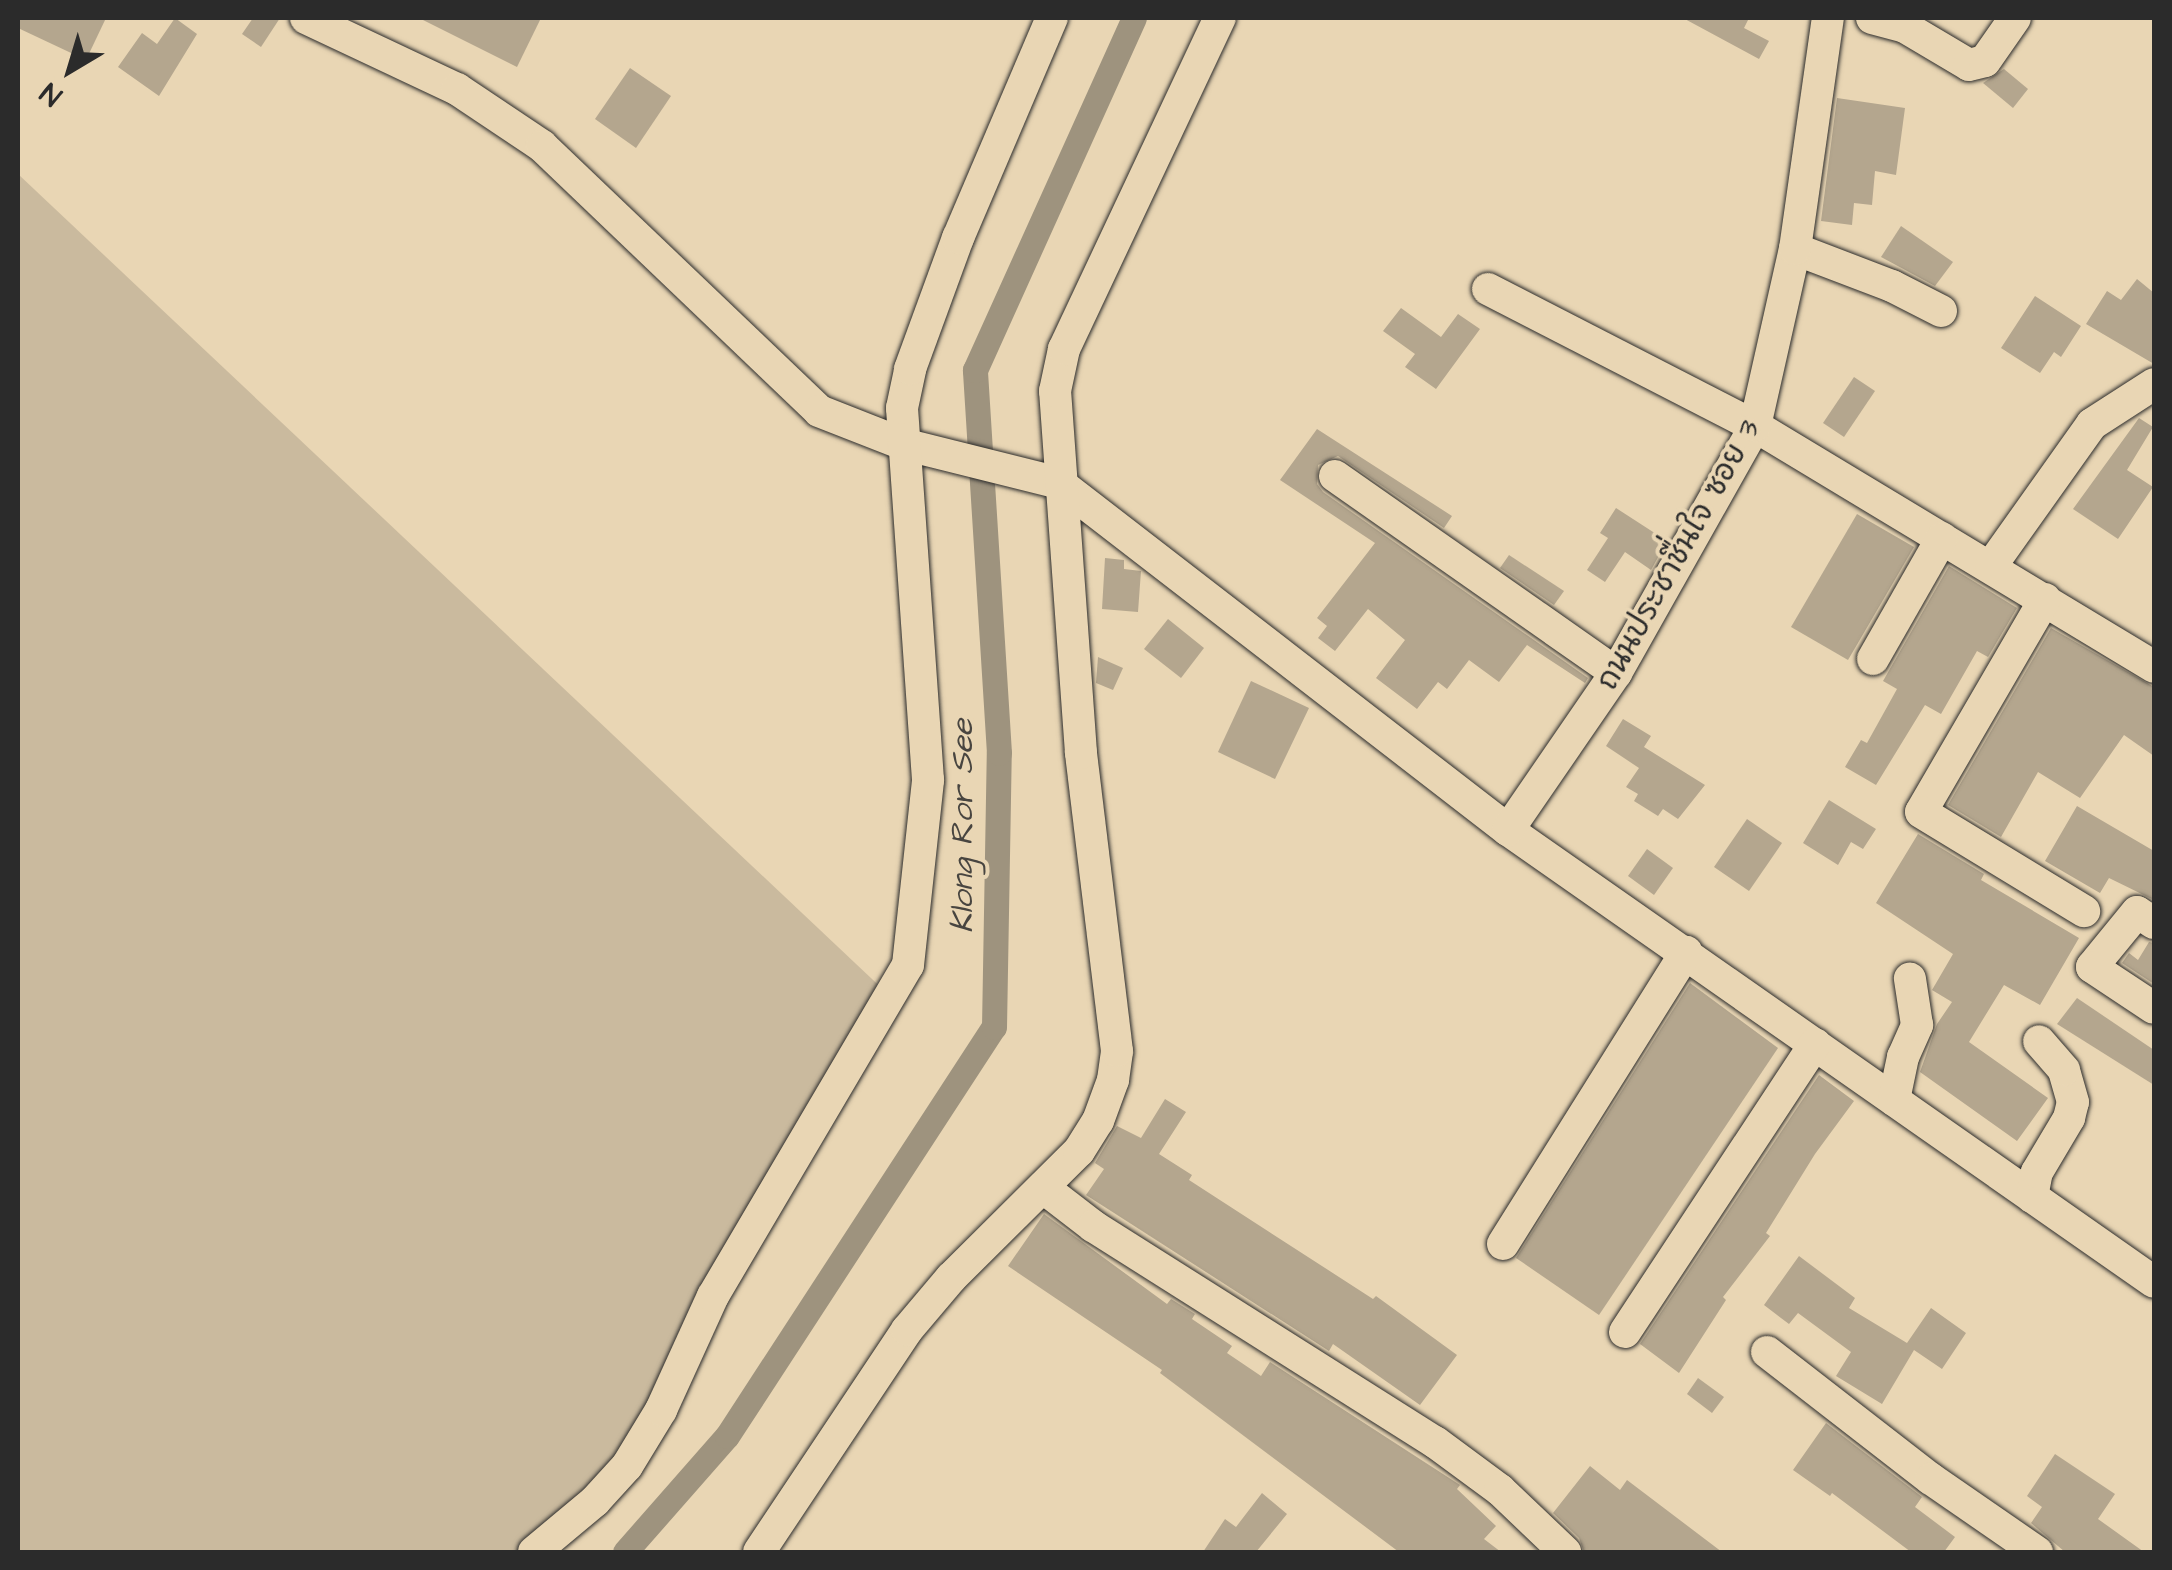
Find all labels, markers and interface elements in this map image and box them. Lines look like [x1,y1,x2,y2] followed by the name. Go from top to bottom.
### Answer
[20,20,120,120] north arrow
[32,73,70,115] text: N
[1590,414,1768,696] street label: ถนนประชาชื่นใจ ซอย 3
[944,719,982,933] water label: Klong Ror See

